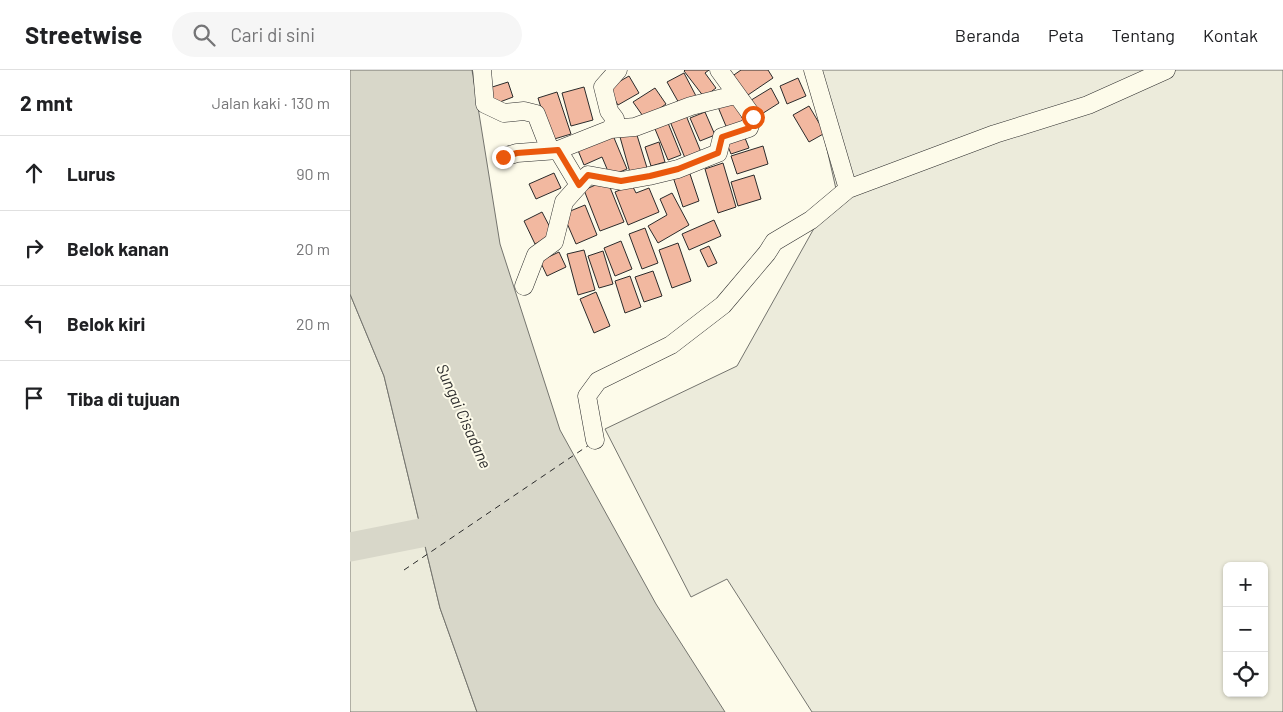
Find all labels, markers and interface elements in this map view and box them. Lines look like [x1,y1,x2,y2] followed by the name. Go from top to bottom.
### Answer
[172,12,522,57] search box
[25,20,142,49] text: Streetwise
[190,21,218,49] icon: search
[230,23,315,46] text: Cari di sini
[955,24,1020,46] text: Beranda
[1048,24,1084,46] text: Peta
[1112,24,1175,46] text: Tentang
[1203,24,1258,46] text: Kontak
[20,90,73,115] text: 2 mnt
[212,93,330,112] text: Jalan kaki · 130 m
[742,106,765,129] route start
[492,146,515,169] route end
[20,159,48,187] icon: ahead
[67,162,115,185] text: Lurus
[296,164,330,183] text: 90 m
[20,234,48,262] icon: right
[67,237,169,260] text: Belok kanan
[296,239,330,258] text: 20 m
[20,309,48,337] icon: left
[67,312,145,335] text: Belok kiri
[296,314,330,333] text: 20 m
[433,361,496,471] water label: Sungai Cisadane
[20,384,48,412] icon: arrive
[67,387,180,410] text: Tiba di tujuan
[1223,562,1268,697] map controls
[1223,562,1268,607] button: +
[1223,607,1268,652] button: −
[1223,652,1268,697] button: locate

